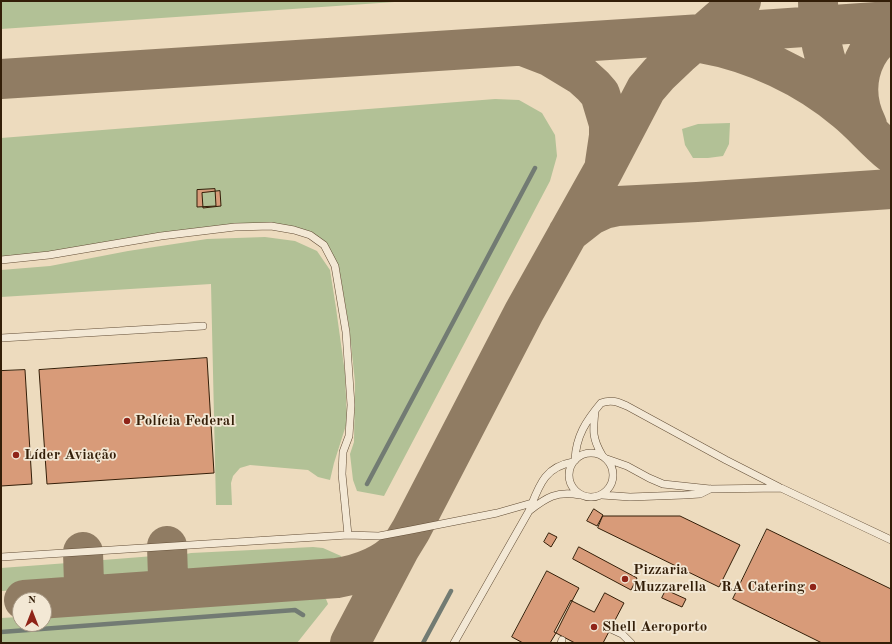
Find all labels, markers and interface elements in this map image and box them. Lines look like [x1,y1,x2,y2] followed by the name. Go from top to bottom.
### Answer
[135,412,235,430] place label: Polícia Federal
[122,416,132,426] marker: Polícia Federal
[24,446,117,464] place label: Líder Aviação
[11,450,21,460] marker: Líder Aviação
[633,561,706,596] place label: Pizzaria Muzzarella
[620,574,630,584] marker: Pizzaria Muzzarella
[721,578,805,596] place label: RA Catering
[808,582,818,592] marker: RA Catering
[12,592,52,632] north arrow
[28,595,36,606] text: N
[602,618,707,636] place label: Shell Aeroporto
[589,622,599,632] marker: Shell Aeroporto

